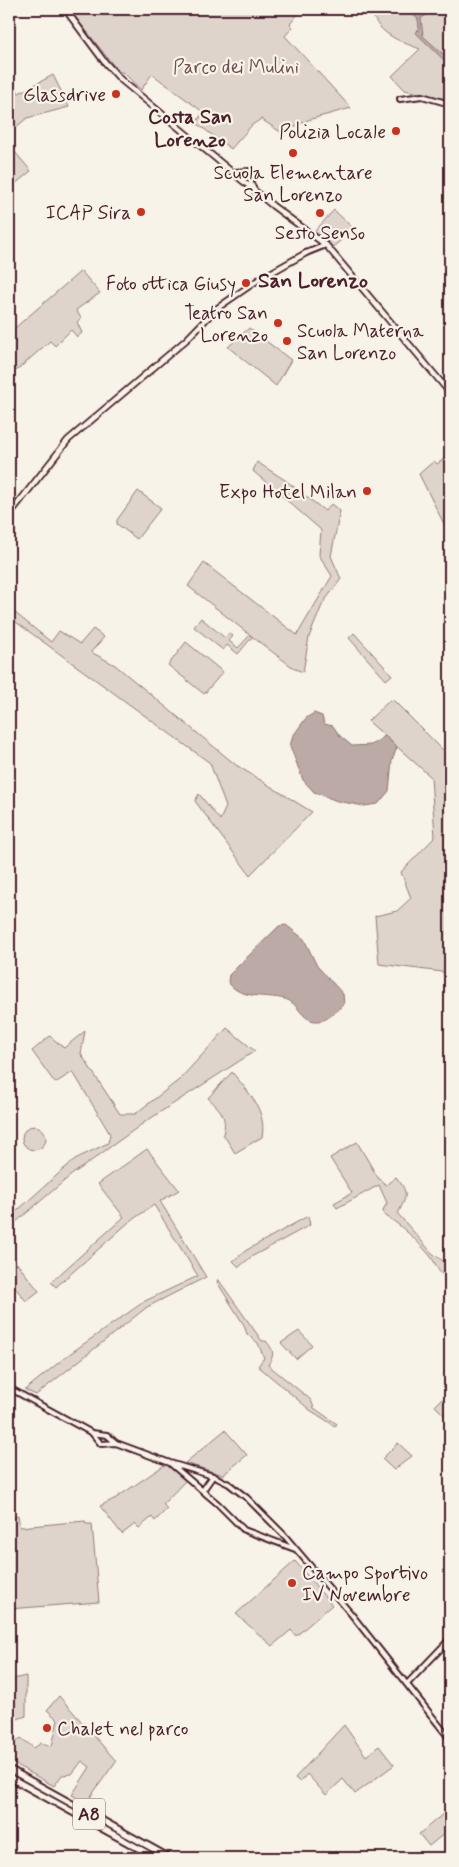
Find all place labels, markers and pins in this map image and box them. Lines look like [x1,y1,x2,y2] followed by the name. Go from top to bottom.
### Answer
[23,83,106,108] place label: Glassdrive
[110,88,122,100] marker: Glassdrive
[279,120,386,145] place label: Polizia Locale
[390,125,402,137] marker: Polizia Locale
[287,147,299,159] marker: Scuola Elementare San Lorenzo
[213,161,373,208] place label: Scuola Elementare San Lorenzo
[46,201,131,226] place label: ICAP Sira
[135,206,147,218] marker: ICAP Sira
[314,207,326,219] marker: Sesto Senso
[275,221,365,246] place label: Sesto Senso
[106,272,236,298] place label: Foto ottica Giusy
[240,277,252,289] marker: Foto ottica Giusy
[184,301,268,348] place label: Teatro San Lorenzo
[272,317,284,329] marker: Teatro San Lorenzo
[297,319,424,366] place label: Scuola Materna San Lorenzo
[281,335,293,347] marker: Scuola Materna San Lorenzo
[219,480,357,505] place label: Expo Hotel Milan
[361,485,373,497] marker: Expo Hotel Milan
[302,1561,428,1608] place label: Campo Sportivo IV Novembre
[286,1577,298,1589] marker: Campo Sportivo IV Novembre
[57,1717,189,1742] place label: Chalet nel parco
[41,1722,53,1734] marker: Chalet nel parco

